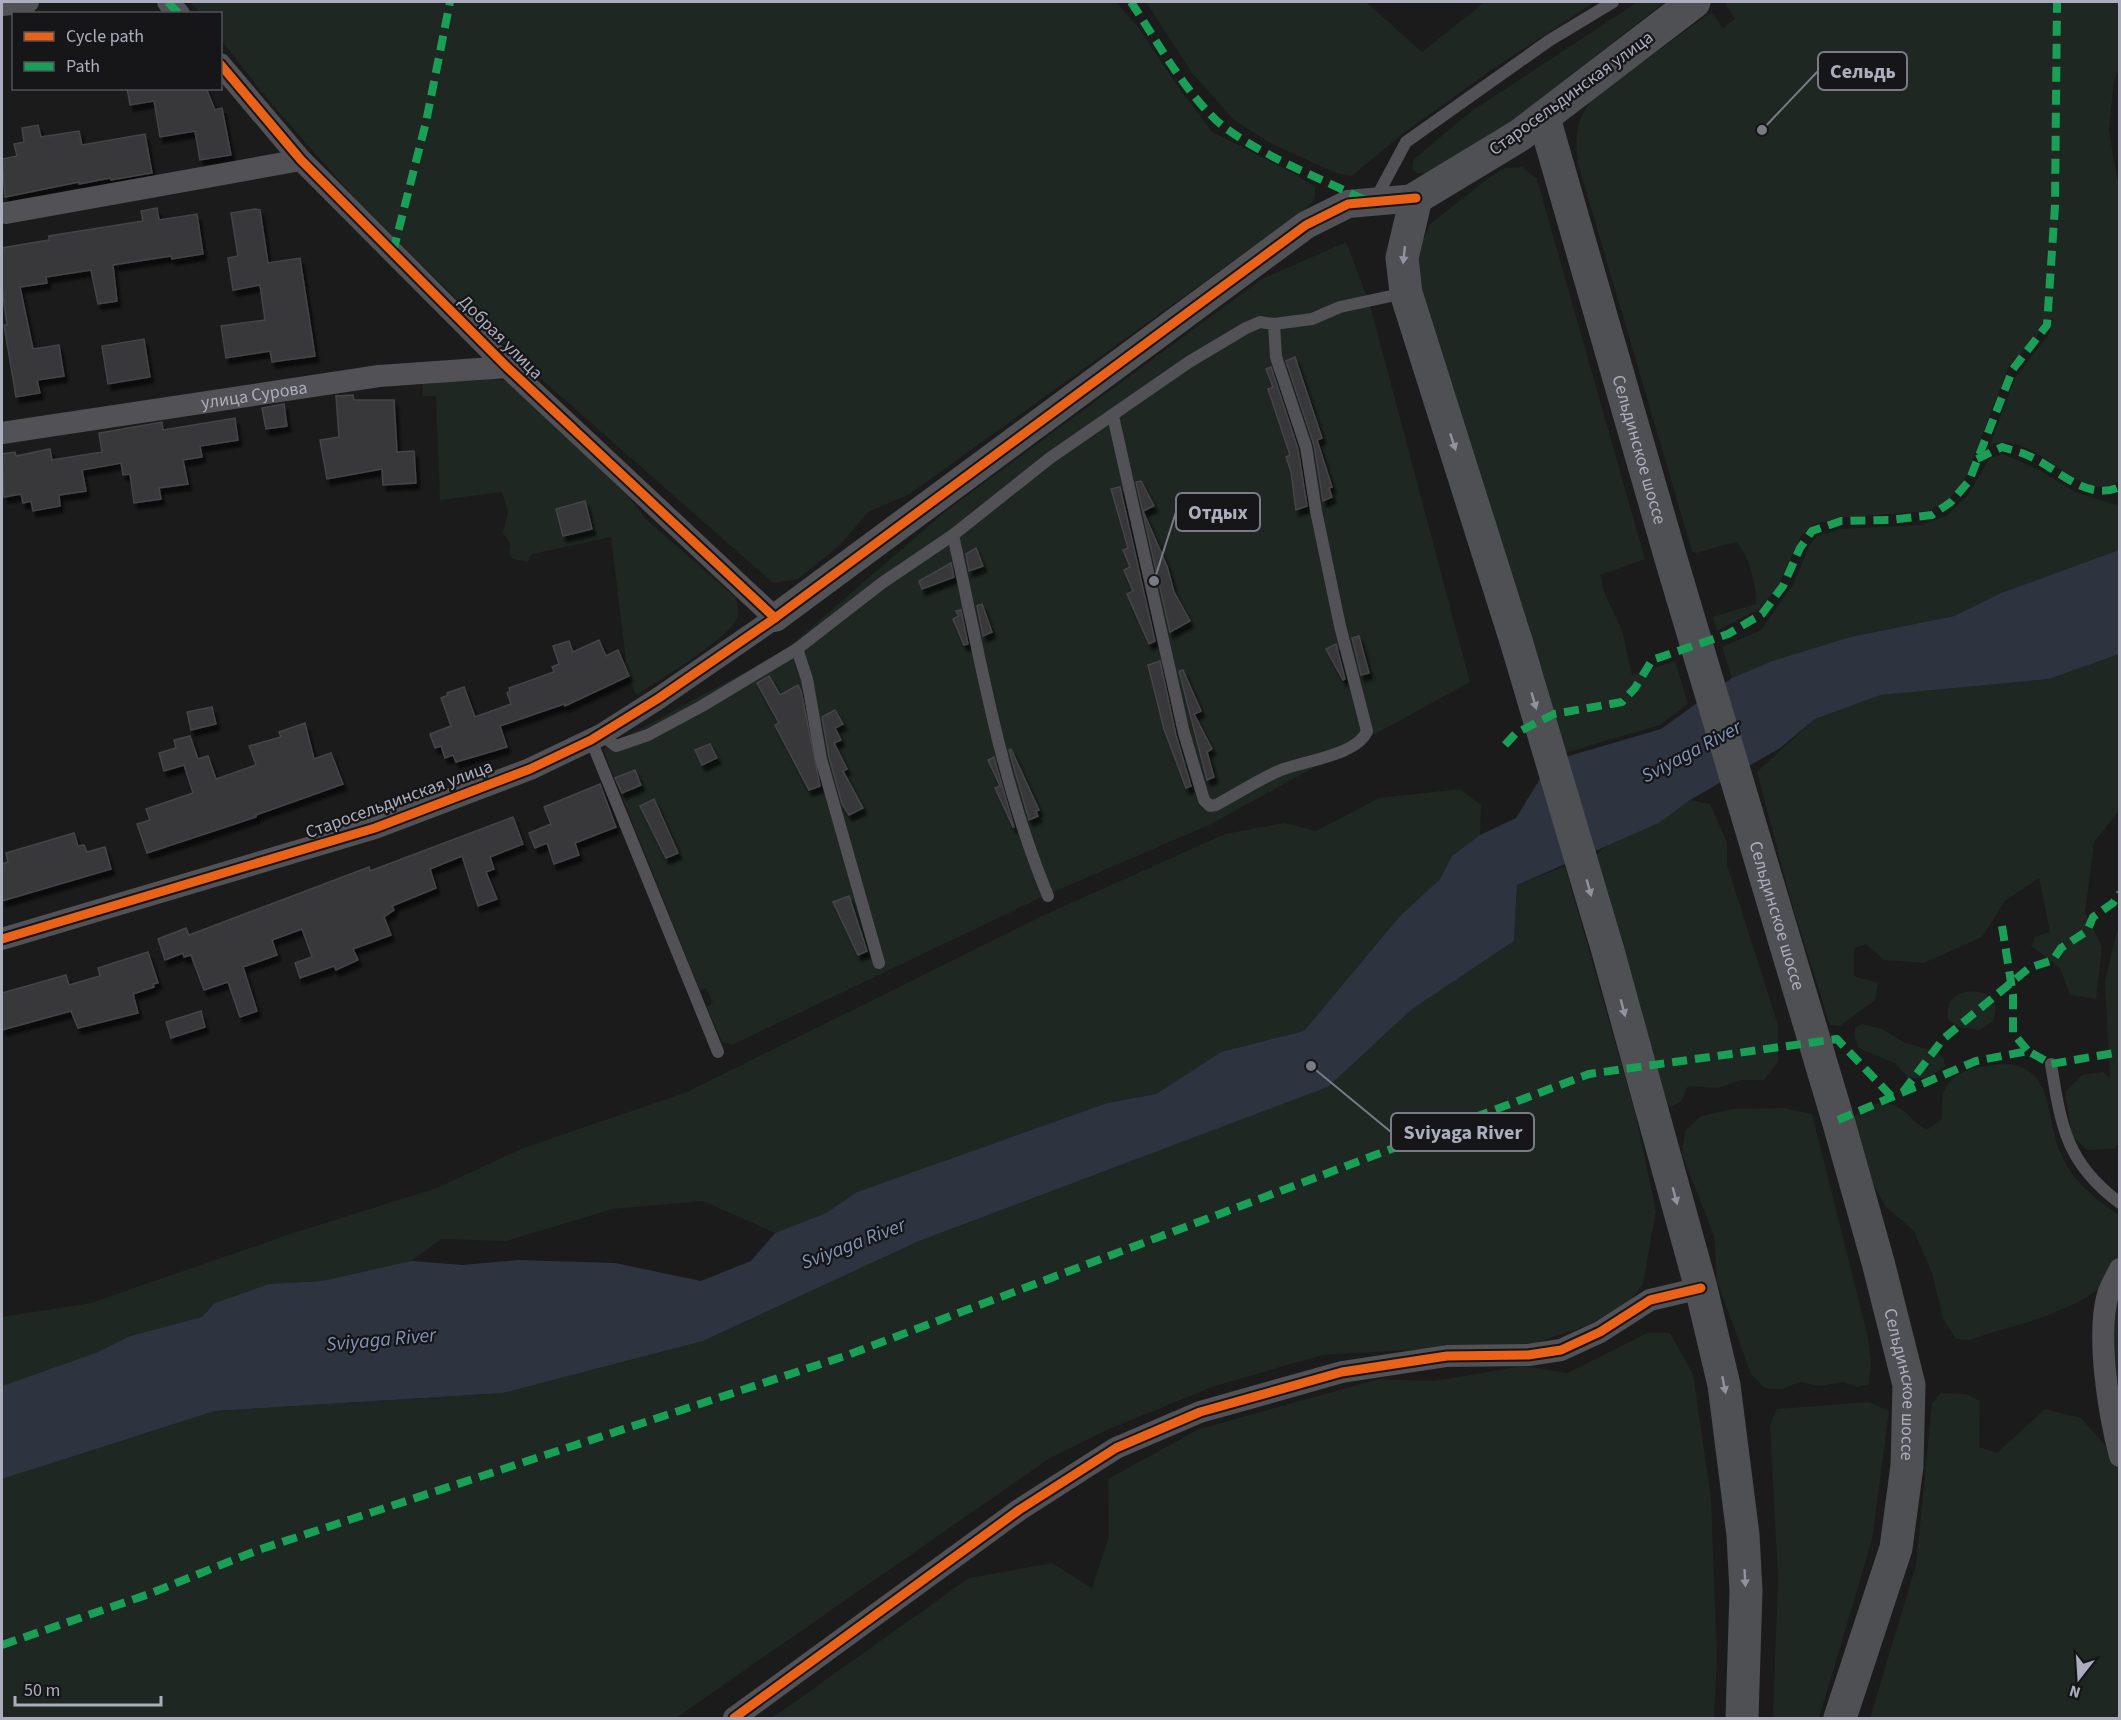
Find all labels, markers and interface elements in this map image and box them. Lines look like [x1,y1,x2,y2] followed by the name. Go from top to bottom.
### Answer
[12,12,222,90] legend
[66,24,144,49] text: Cycle path
[1484,25,1659,162] street label: Старосельдинская улица
[1818,52,1907,90] callout: Сельдь
[66,54,100,79] text: Path
[1830,58,1896,86] text: Сельдь
[1399,246,1408,265] one-way arrow
[453,290,548,385] street label: Добрая улица
[1606,372,1672,527] street label: Сельдинское шоссе
[199,375,309,416] street label: улица Сурова
[1449,433,1459,451] one-way arrow
[1176,493,1260,531] callout: Отдых
[1188,499,1248,527] text: Отдых
[1530,692,1539,710] one-way arrow
[1636,713,1748,790] water label: Sviyaga River
[302,754,496,845] street label: Старосельдинская улица
[1743,838,1811,993] street label: Сельдинское шоссе
[1585,879,1594,897] one-way arrow
[1619,999,1629,1017] one-way arrow
[1391,1113,1534,1151] callout: Sviyaga River
[1404,1119,1522,1147] text: Sviyaga River
[1671,1187,1681,1205] one-way arrow
[797,1211,911,1277] water label: Sviyaga River
[1877,1306,1921,1461] street label: Сельдинское шоссе
[325,1321,438,1359] water label: Sviyaga River
[1719,1375,1728,1394] one-way arrow
[1740,1569,1749,1588] one-way arrow
[2049,1648,2109,1708] north arrow
[15,1669,160,1707] scale bar
[24,1678,60,1703] text: 50 m
[2067,1679,2083,1703] text: N

